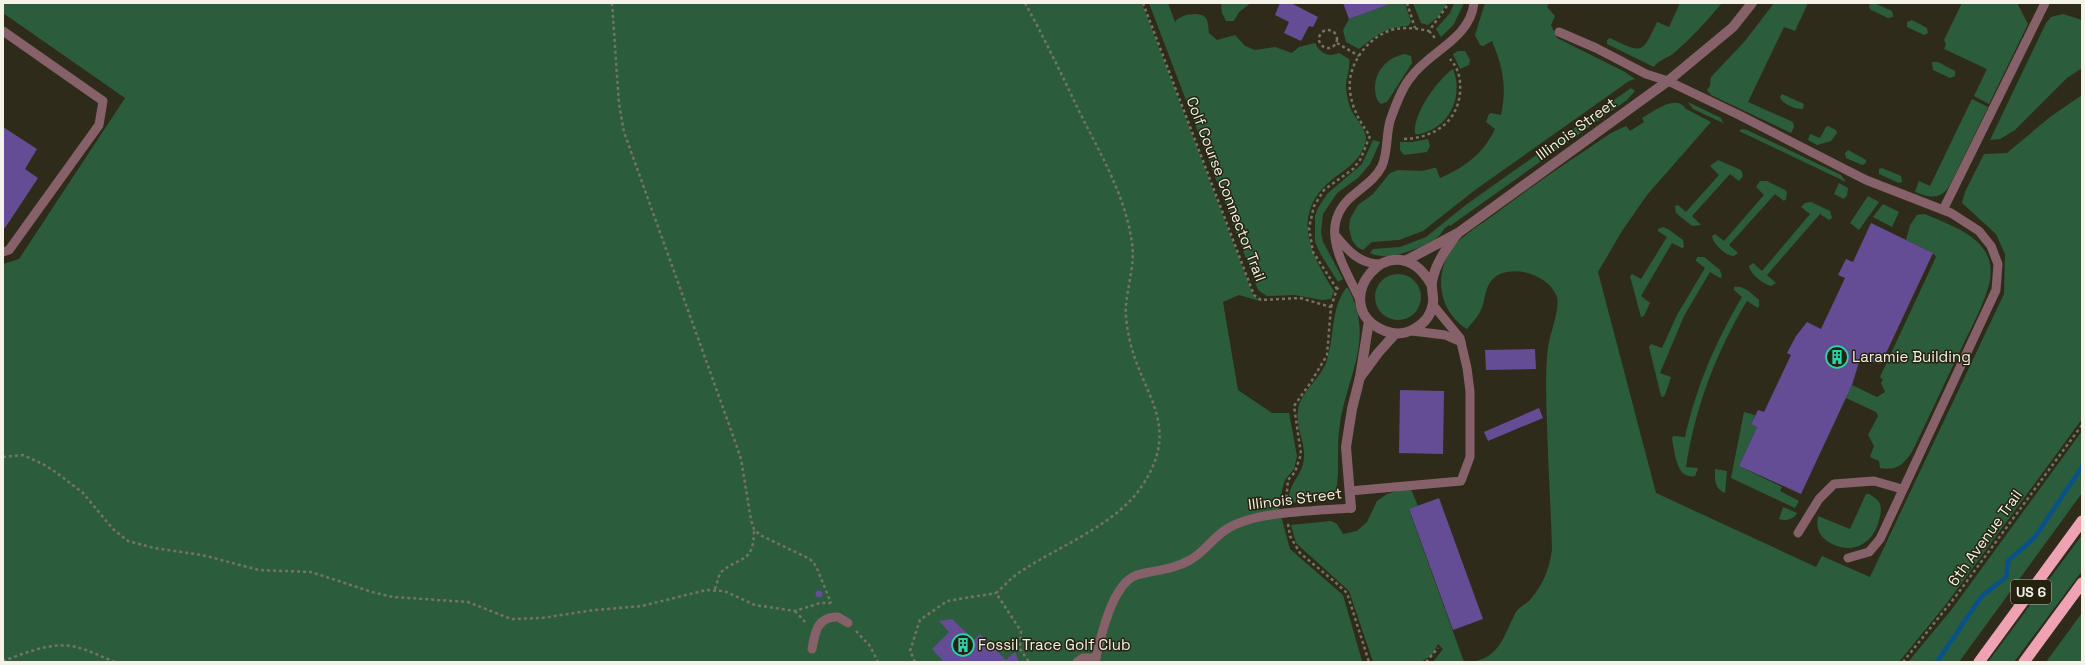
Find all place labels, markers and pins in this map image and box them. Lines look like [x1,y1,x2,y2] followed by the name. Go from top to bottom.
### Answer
[1824,344,1850,370] building icon: Laramie Building
[1852,347,1971,366] place label: Laramie Building
[950,632,976,658] building icon: Fossil Trace Golf Club
[978,635,1131,654] place label: Fossil Trace Golf Club

